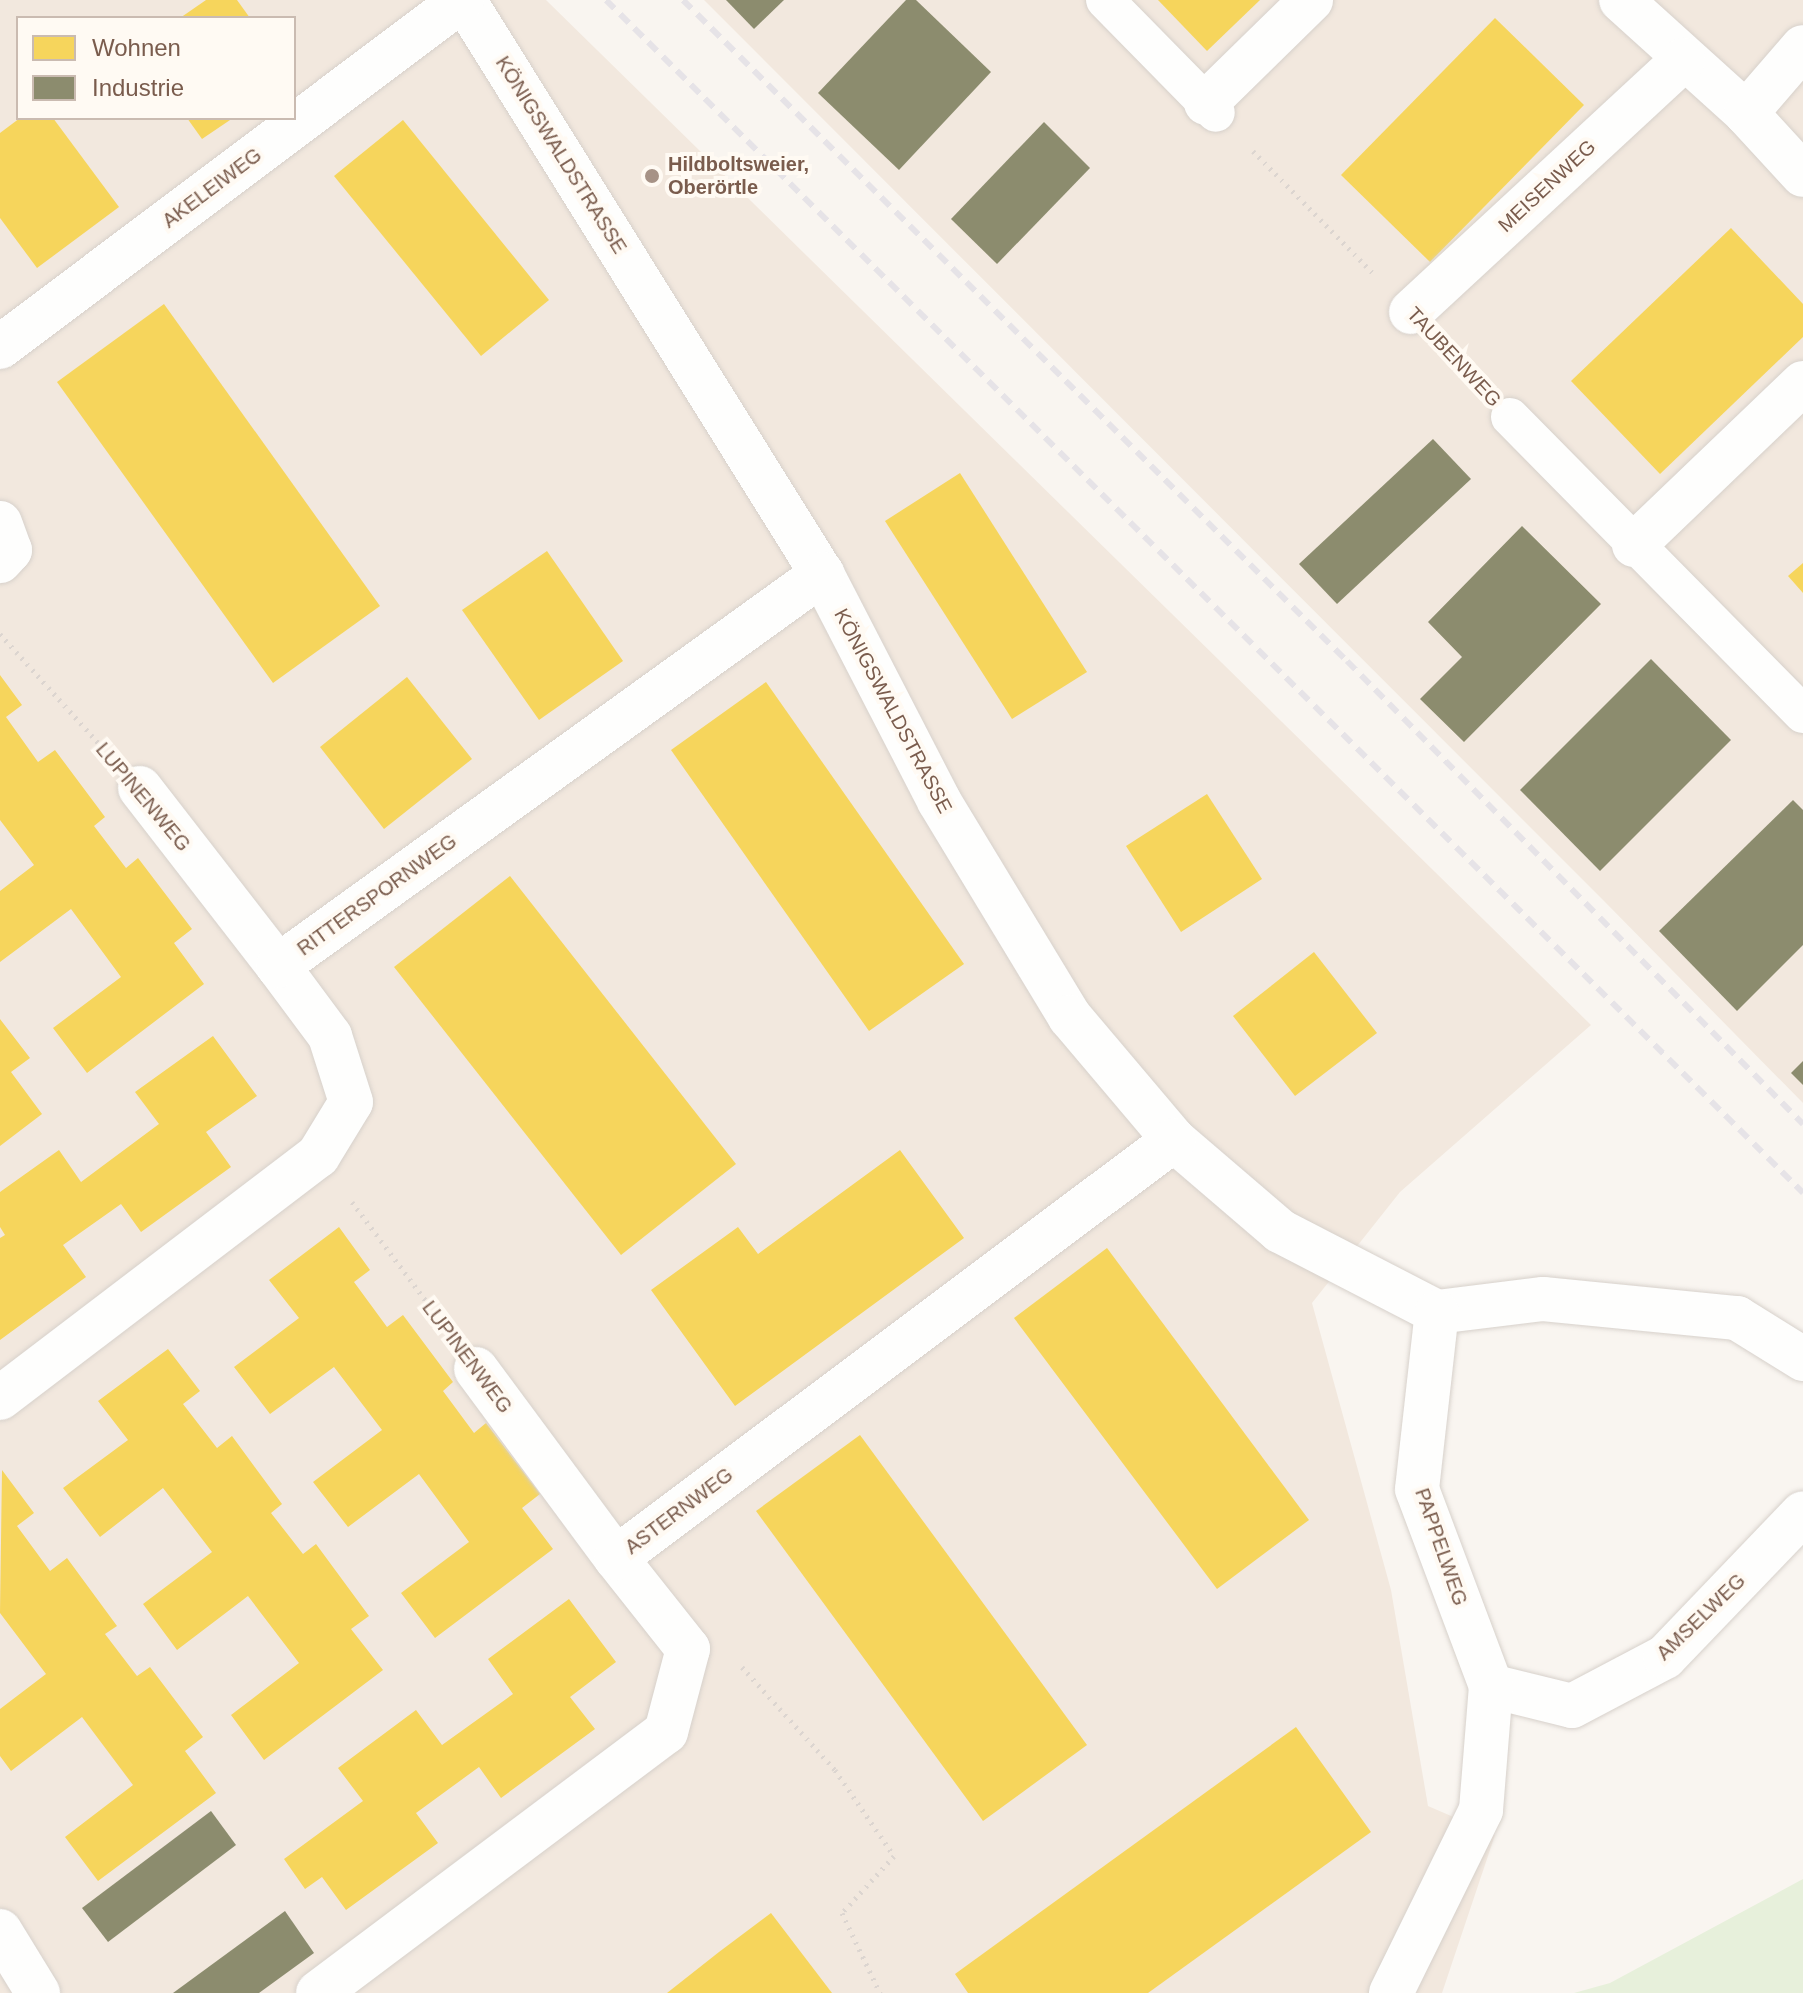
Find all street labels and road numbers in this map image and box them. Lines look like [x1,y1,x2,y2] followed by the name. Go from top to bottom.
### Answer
[490,52,632,258] street label: KÖNIGSWALDSTRASSE
[1493,135,1601,237] street label: MEISENWEG
[158,143,266,233] street label: AKELEIWEG
[1402,302,1506,412] street label: TAUBENWEG
[829,605,957,817] street label: KÖNIGSWALDSTRASSE
[91,738,195,856] street label: LUPINENWEG
[293,829,461,961] street label: RITTERSPORNWEG
[417,1296,517,1418] street label: LUPINENWEG
[620,1463,738,1559] street label: ASTERNWEG
[1410,1485,1472,1609] street label: PAPPELWEG
[1652,1569,1750,1665] street label: AMSELWEG

